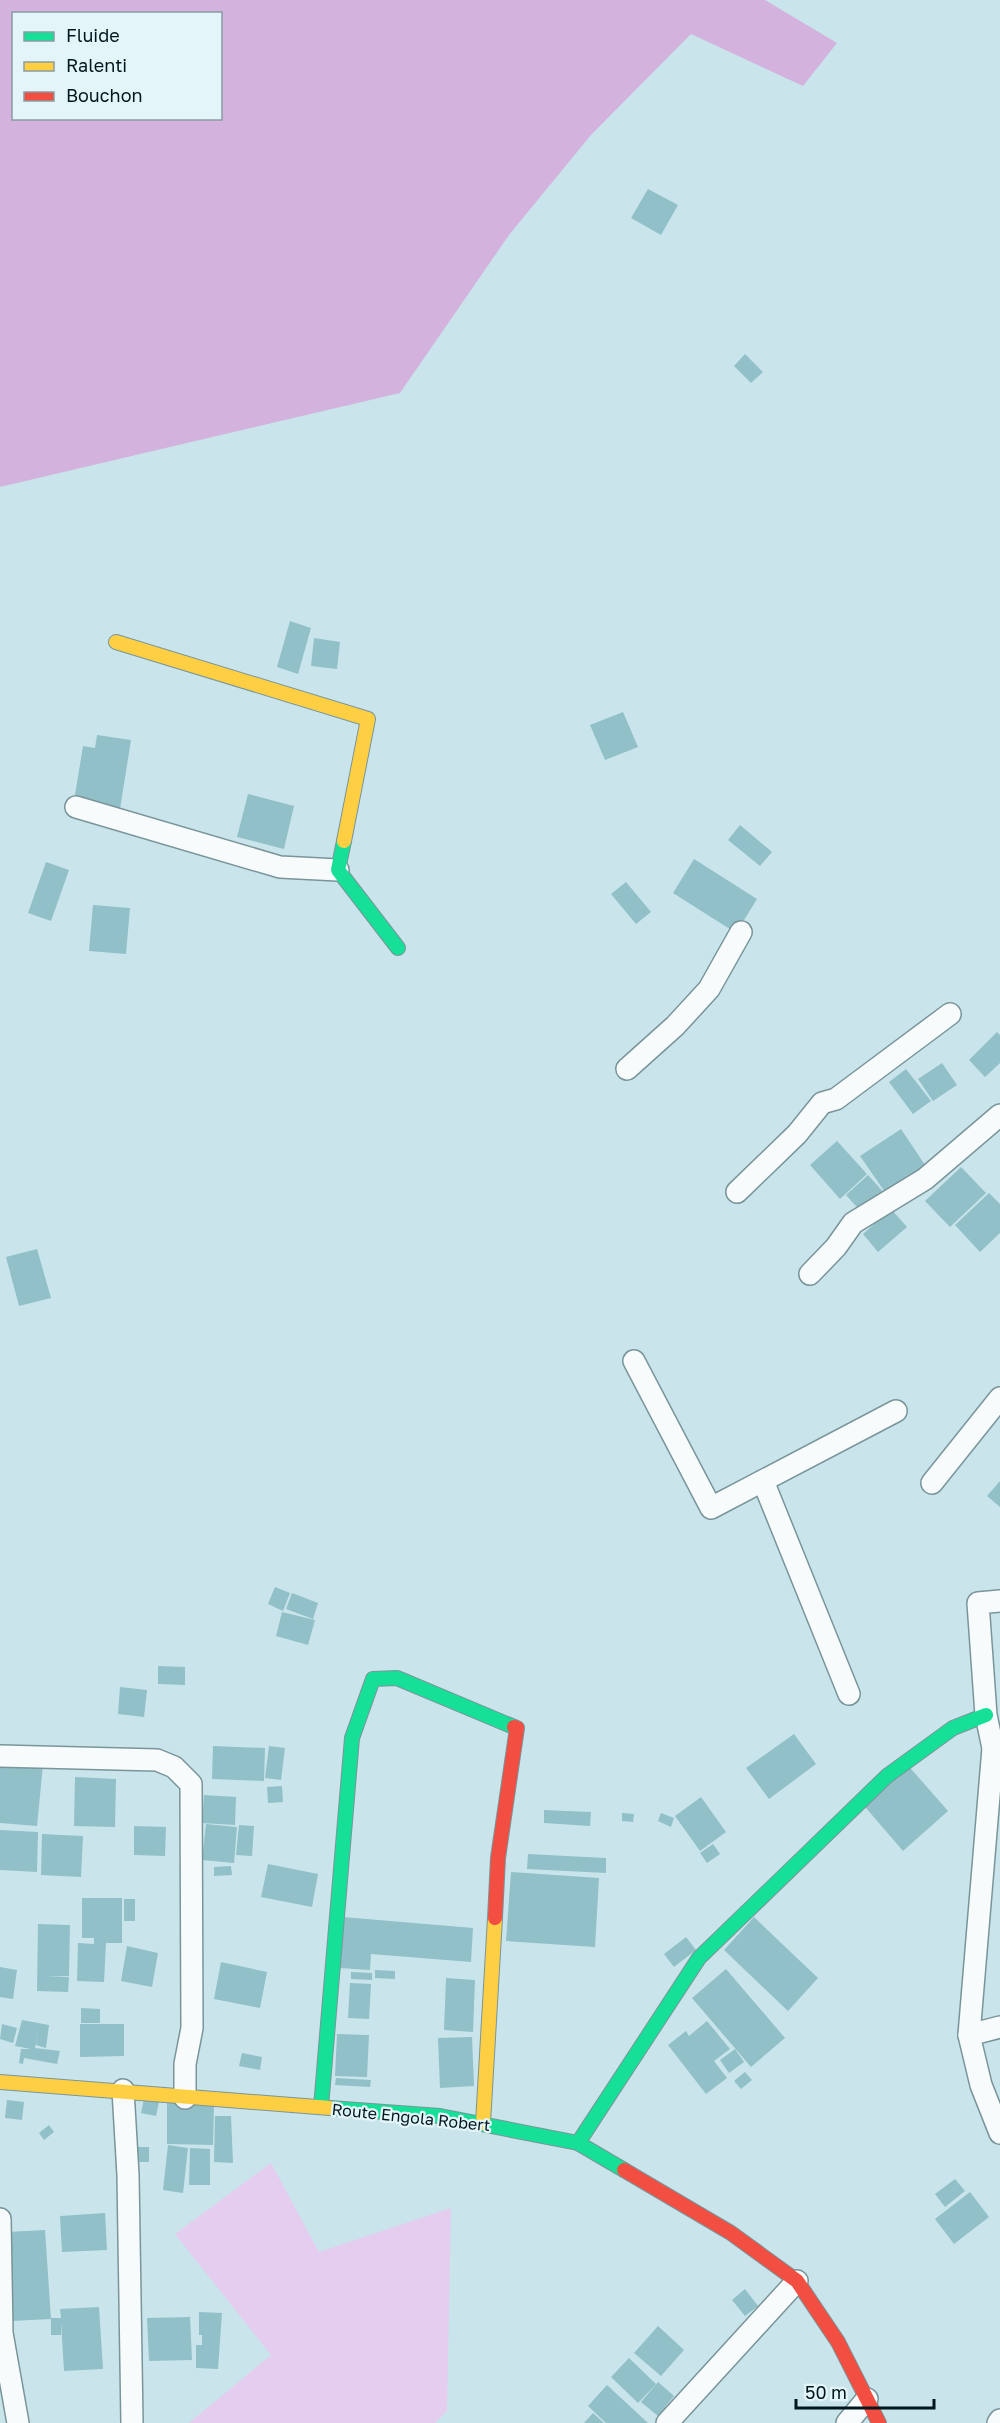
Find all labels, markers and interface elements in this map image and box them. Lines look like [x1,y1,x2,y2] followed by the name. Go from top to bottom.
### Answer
[12,12,222,120] legend
[66,24,120,46] text: Fluide
[66,54,127,76] text: Ralenti
[66,84,143,106] text: Bouchon
[331,2099,491,2135] street label: Route Engola Robert
[796,2372,934,2410] scale bar
[805,2381,847,2403] text: 50 m

